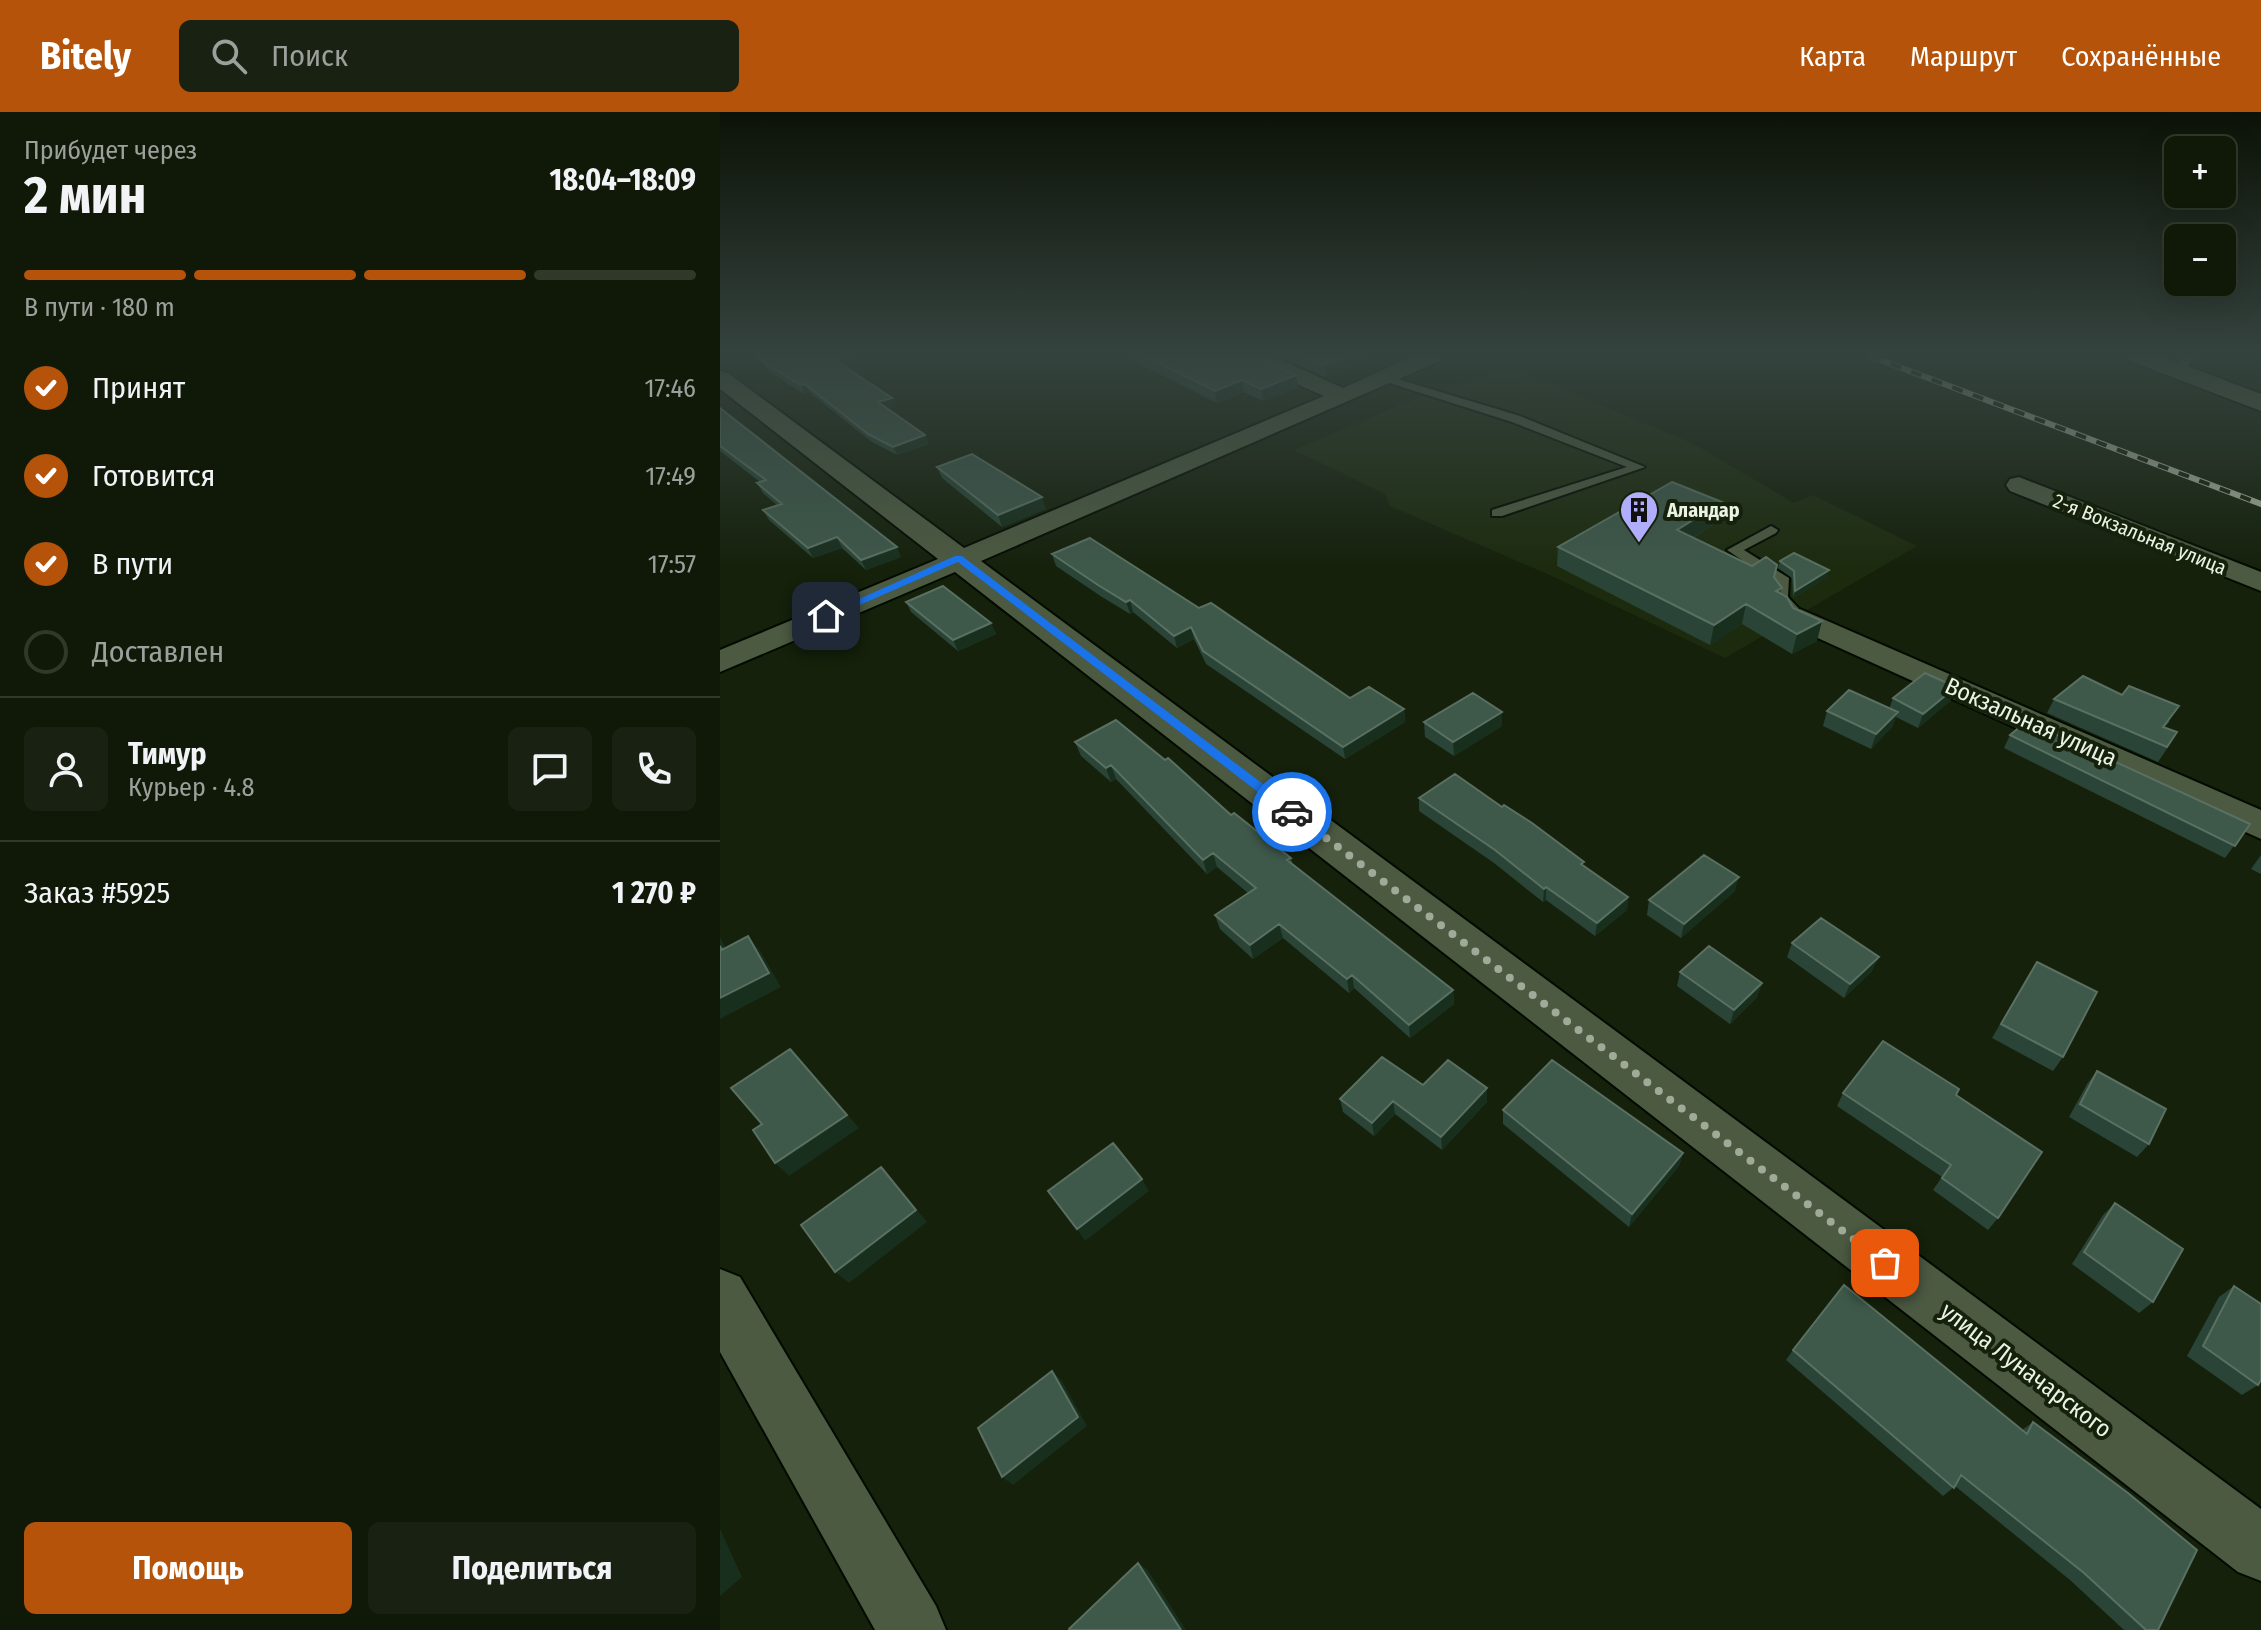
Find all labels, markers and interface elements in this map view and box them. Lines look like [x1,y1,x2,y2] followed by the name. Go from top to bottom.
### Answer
[179,20,739,92] search box
[40,33,131,79] text: Bitely
[207,34,251,78] icon: search
[271,38,348,74] text: Поиск
[1799,40,1866,73] text: Карта
[1910,40,2017,73] text: Маршрут
[2061,40,2221,73] text: Сохранённые
[24,135,197,166] text: Прибудет через
[2164,136,2236,296] map controls
[2164,136,2236,208] button: +
[550,162,696,198] text: 18:04–18:09
[24,164,146,227] text: 2 мин
[2164,224,2236,296] button: −
[24,292,175,323] text: В пути · 180 m
[24,366,68,410] icon: check
[92,370,185,406] text: Принят
[644,373,696,404] text: 17:46
[24,454,68,498] icon: check
[92,458,215,494] text: Готовится
[645,461,696,492] text: 17:49
[2050,488,2230,580] street label: 2-я Вокзальная улица
[1618,489,1660,544] building icon: Аландар
[1666,498,1740,522] place label: Аландар
[24,542,68,586] icon: check
[92,546,173,582] text: В пути
[648,549,696,580] text: 17:57
[792,582,860,650] pin
[804,594,848,638] icon: home
[92,634,224,670] text: Доставлен
[1941,672,2121,772] street label: Вокзальная улица
[24,727,108,811] button: person
[508,727,592,811] button: chat
[612,727,696,811] button: phone
[128,736,207,772] text: Тимур
[128,772,255,803] text: Курьер · 4.8
[1252,772,1332,852] courier
[1270,790,1314,834] icon: car
[24,875,170,911] text: Заказ #5925
[612,875,696,911] text: 1 270 ₽
[1851,1229,1919,1297] pin
[1863,1241,1907,1285] icon: bag
[1935,1297,2117,1443] street label: улица Луначарского
[24,1522,352,1614] button: Помощь
[368,1522,696,1614] button: Поделиться

